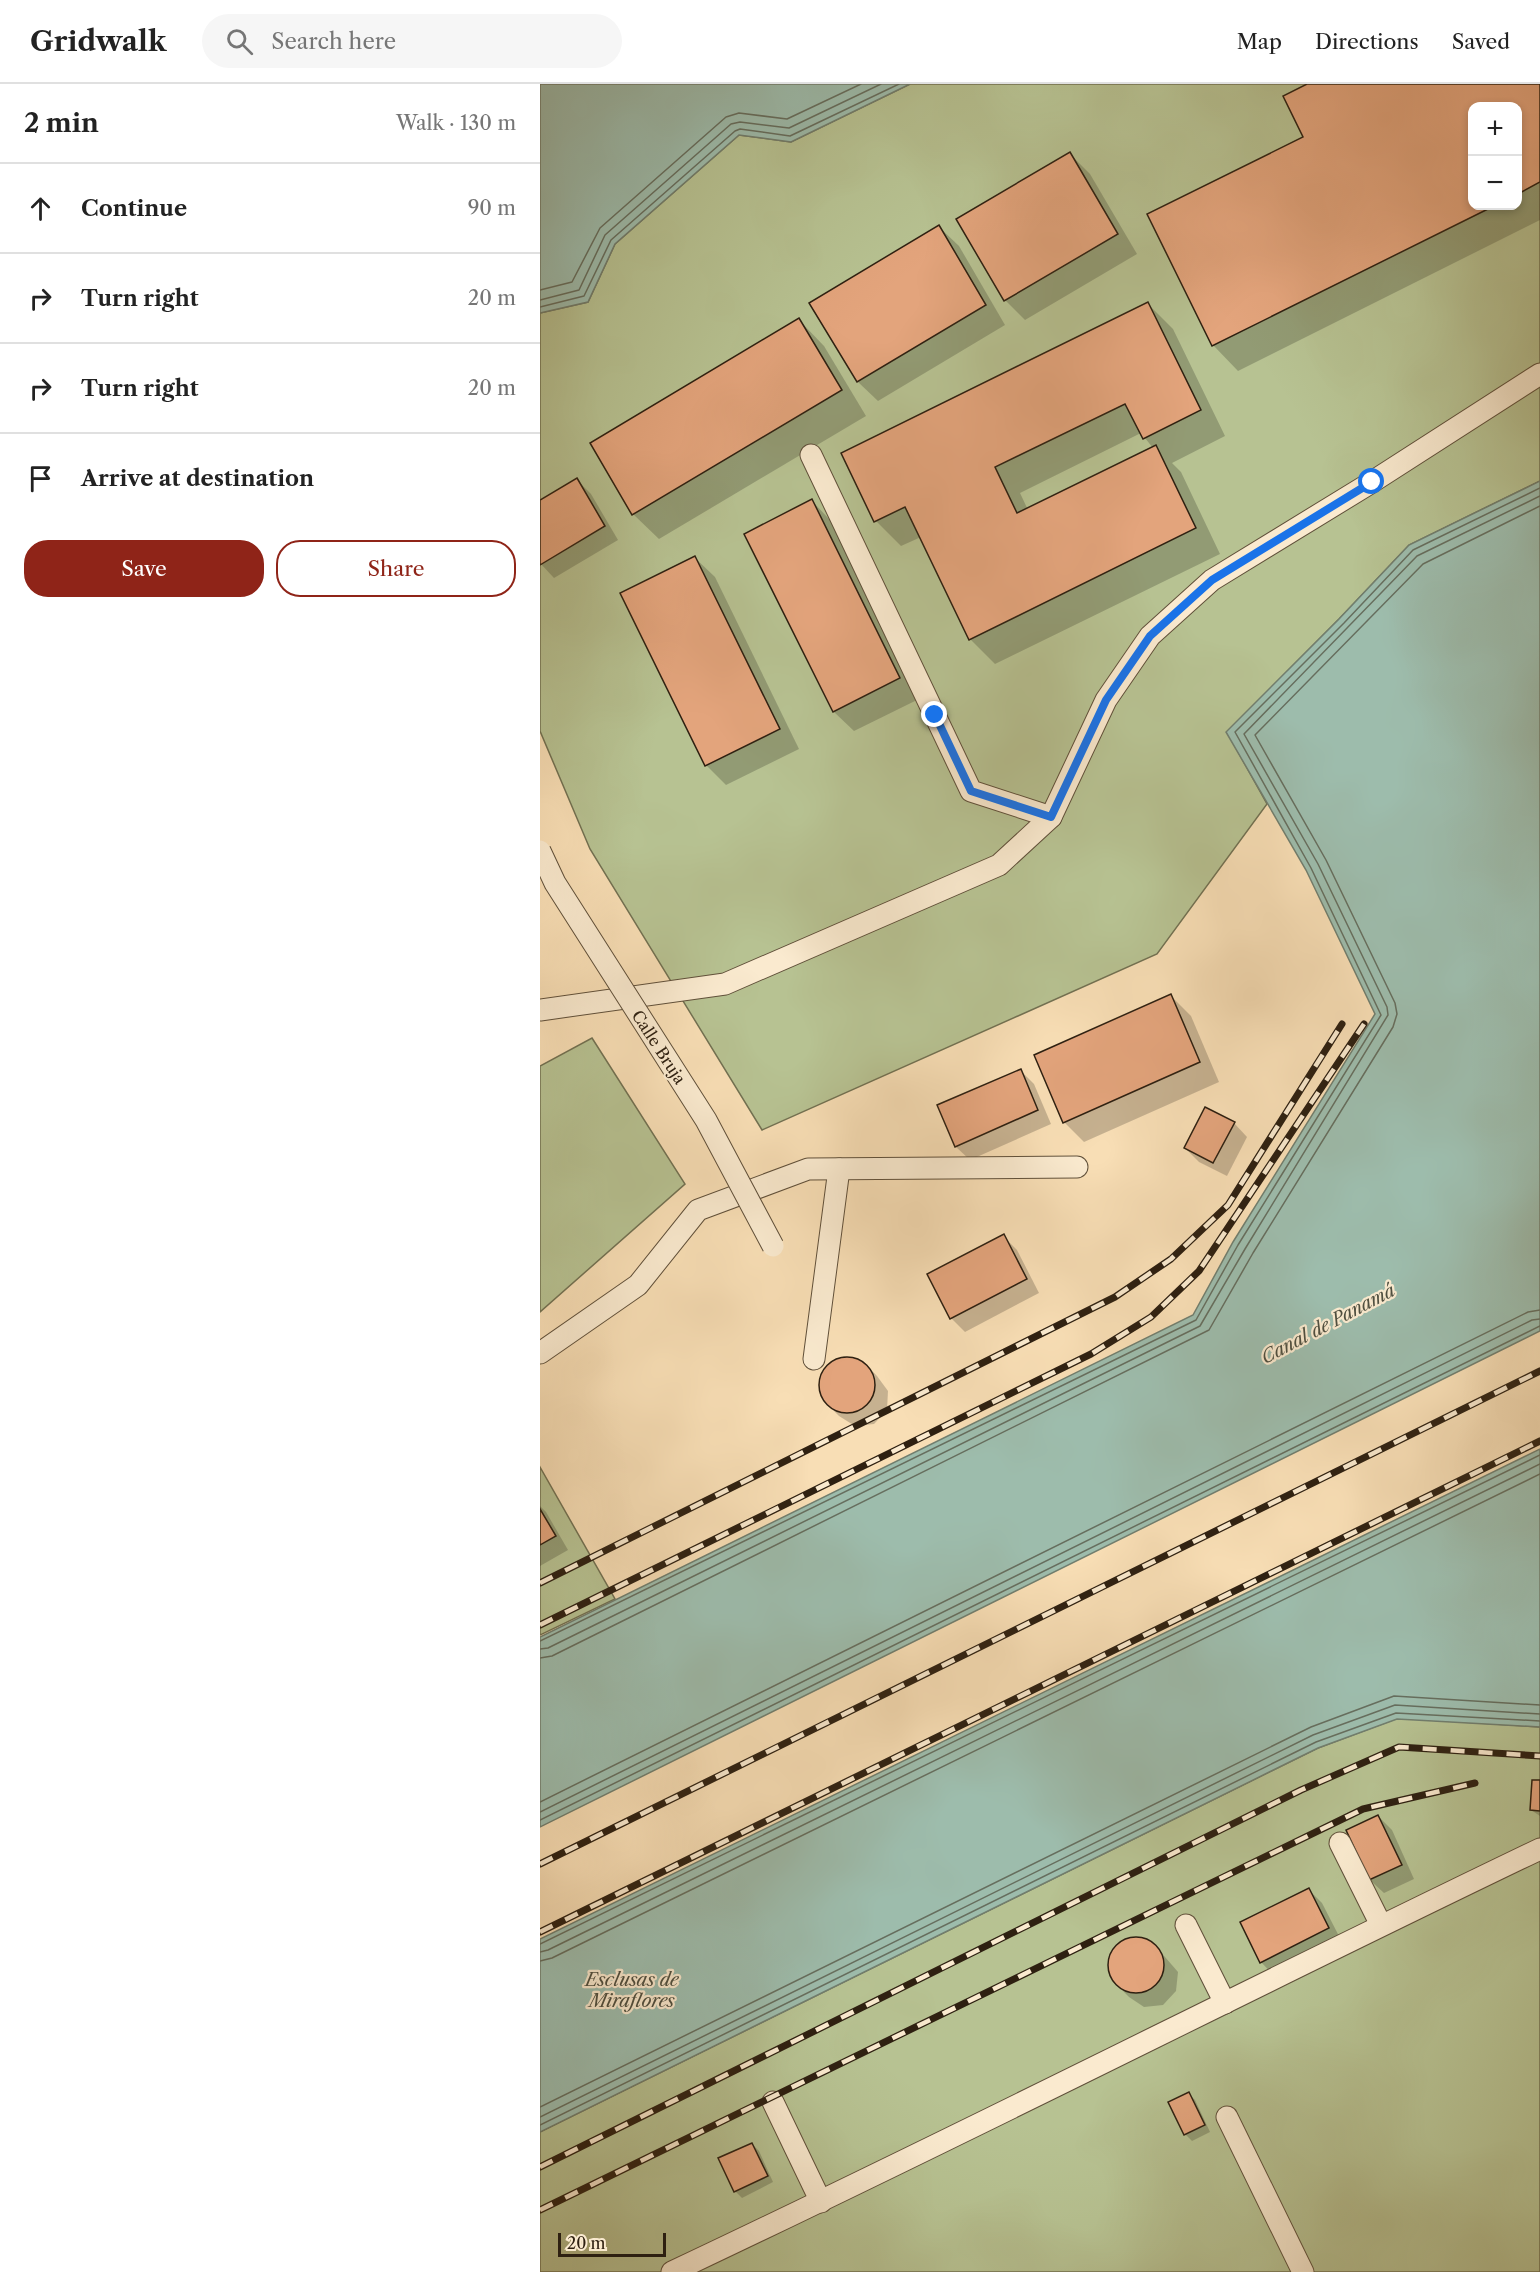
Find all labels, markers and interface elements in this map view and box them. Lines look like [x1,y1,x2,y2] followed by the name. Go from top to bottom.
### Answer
[202,14,622,68] search box
[30,24,166,58] text: Gridwalk
[223,25,256,58] icon: search
[271,28,396,55] text: Search here
[1237,29,1282,54] text: Map
[1315,29,1419,54] text: Directions
[1452,29,1510,54] text: Saved
[1468,102,1522,210] map controls
[1468,102,1522,156] button: +
[24,107,99,139] text: 2 min
[396,111,516,135] text: Walk · 130 m
[1468,156,1522,210] button: −
[24,192,57,225] icon: ahead
[81,195,187,222] text: Continue
[468,196,516,220] text: 90 m
[24,282,57,315] icon: right
[81,285,199,312] text: Turn right
[468,286,516,310] text: 20 m
[24,372,57,405] icon: right
[81,375,199,402] text: Turn right
[468,376,516,400] text: 20 m
[24,462,57,495] icon: arrive
[81,465,314,492] text: Arrive at destination
[1358,468,1384,494] route start
[24,540,264,597] button: Save
[276,540,516,597] button: Share
[921,701,947,727] route end
[628,1006,691,1088] street label: Calle Bruja
[1257,1279,1399,1369] water label: Canal de Panamá
[583,1969,680,2012] water label: Esclusas de Miraflores
[558,2230,666,2258] scale bar
[567,2233,606,2253] text: 20 m

